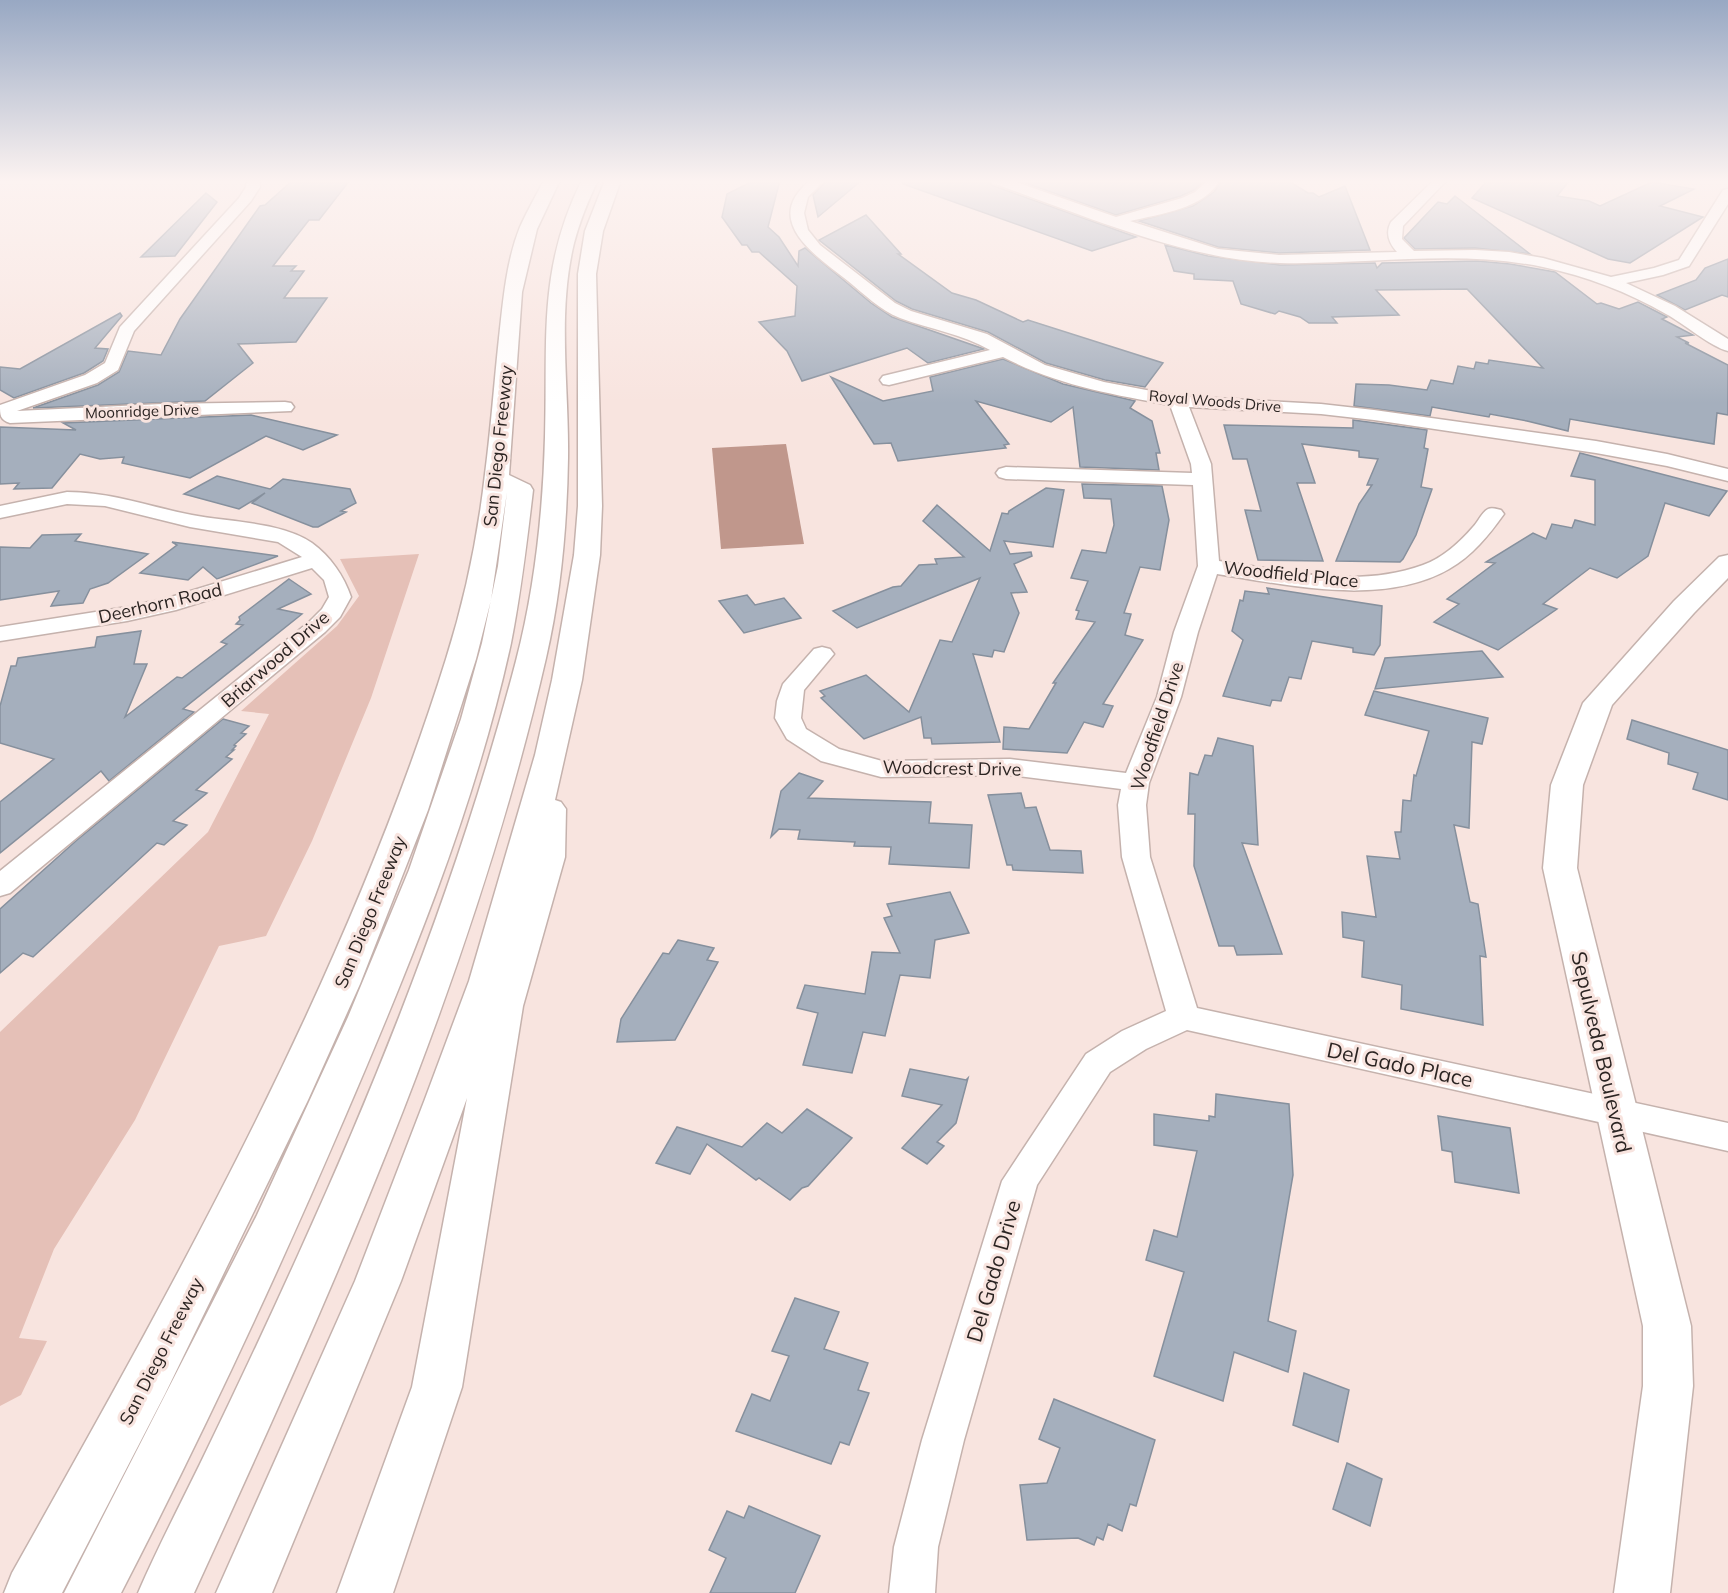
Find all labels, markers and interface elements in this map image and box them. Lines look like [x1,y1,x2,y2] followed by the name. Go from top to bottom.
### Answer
[478,364,518,528] street label: San Diego Freeway
[1148,386,1282,416] street label: Royal Woods Drive
[85,400,199,422] street label: Moonridge Drive
[1222,555,1360,593] street label: Woodfield Place
[96,578,224,628] street label: Deerhorn Road
[216,606,334,712] street label: Briarwood Drive
[1125,659,1189,793] street label: Woodfield Drive
[882,755,1022,781] street label: Woodcrest Drive
[329,832,411,991] street label: San Diego Freeway
[1566,949,1638,1155] street label: Sepulveda Boulevard
[1325,1036,1475,1092] street label: Del Gado Place
[960,1197,1026,1345] street label: Del Gado Drive
[114,1273,208,1428] street label: San Diego Freeway

